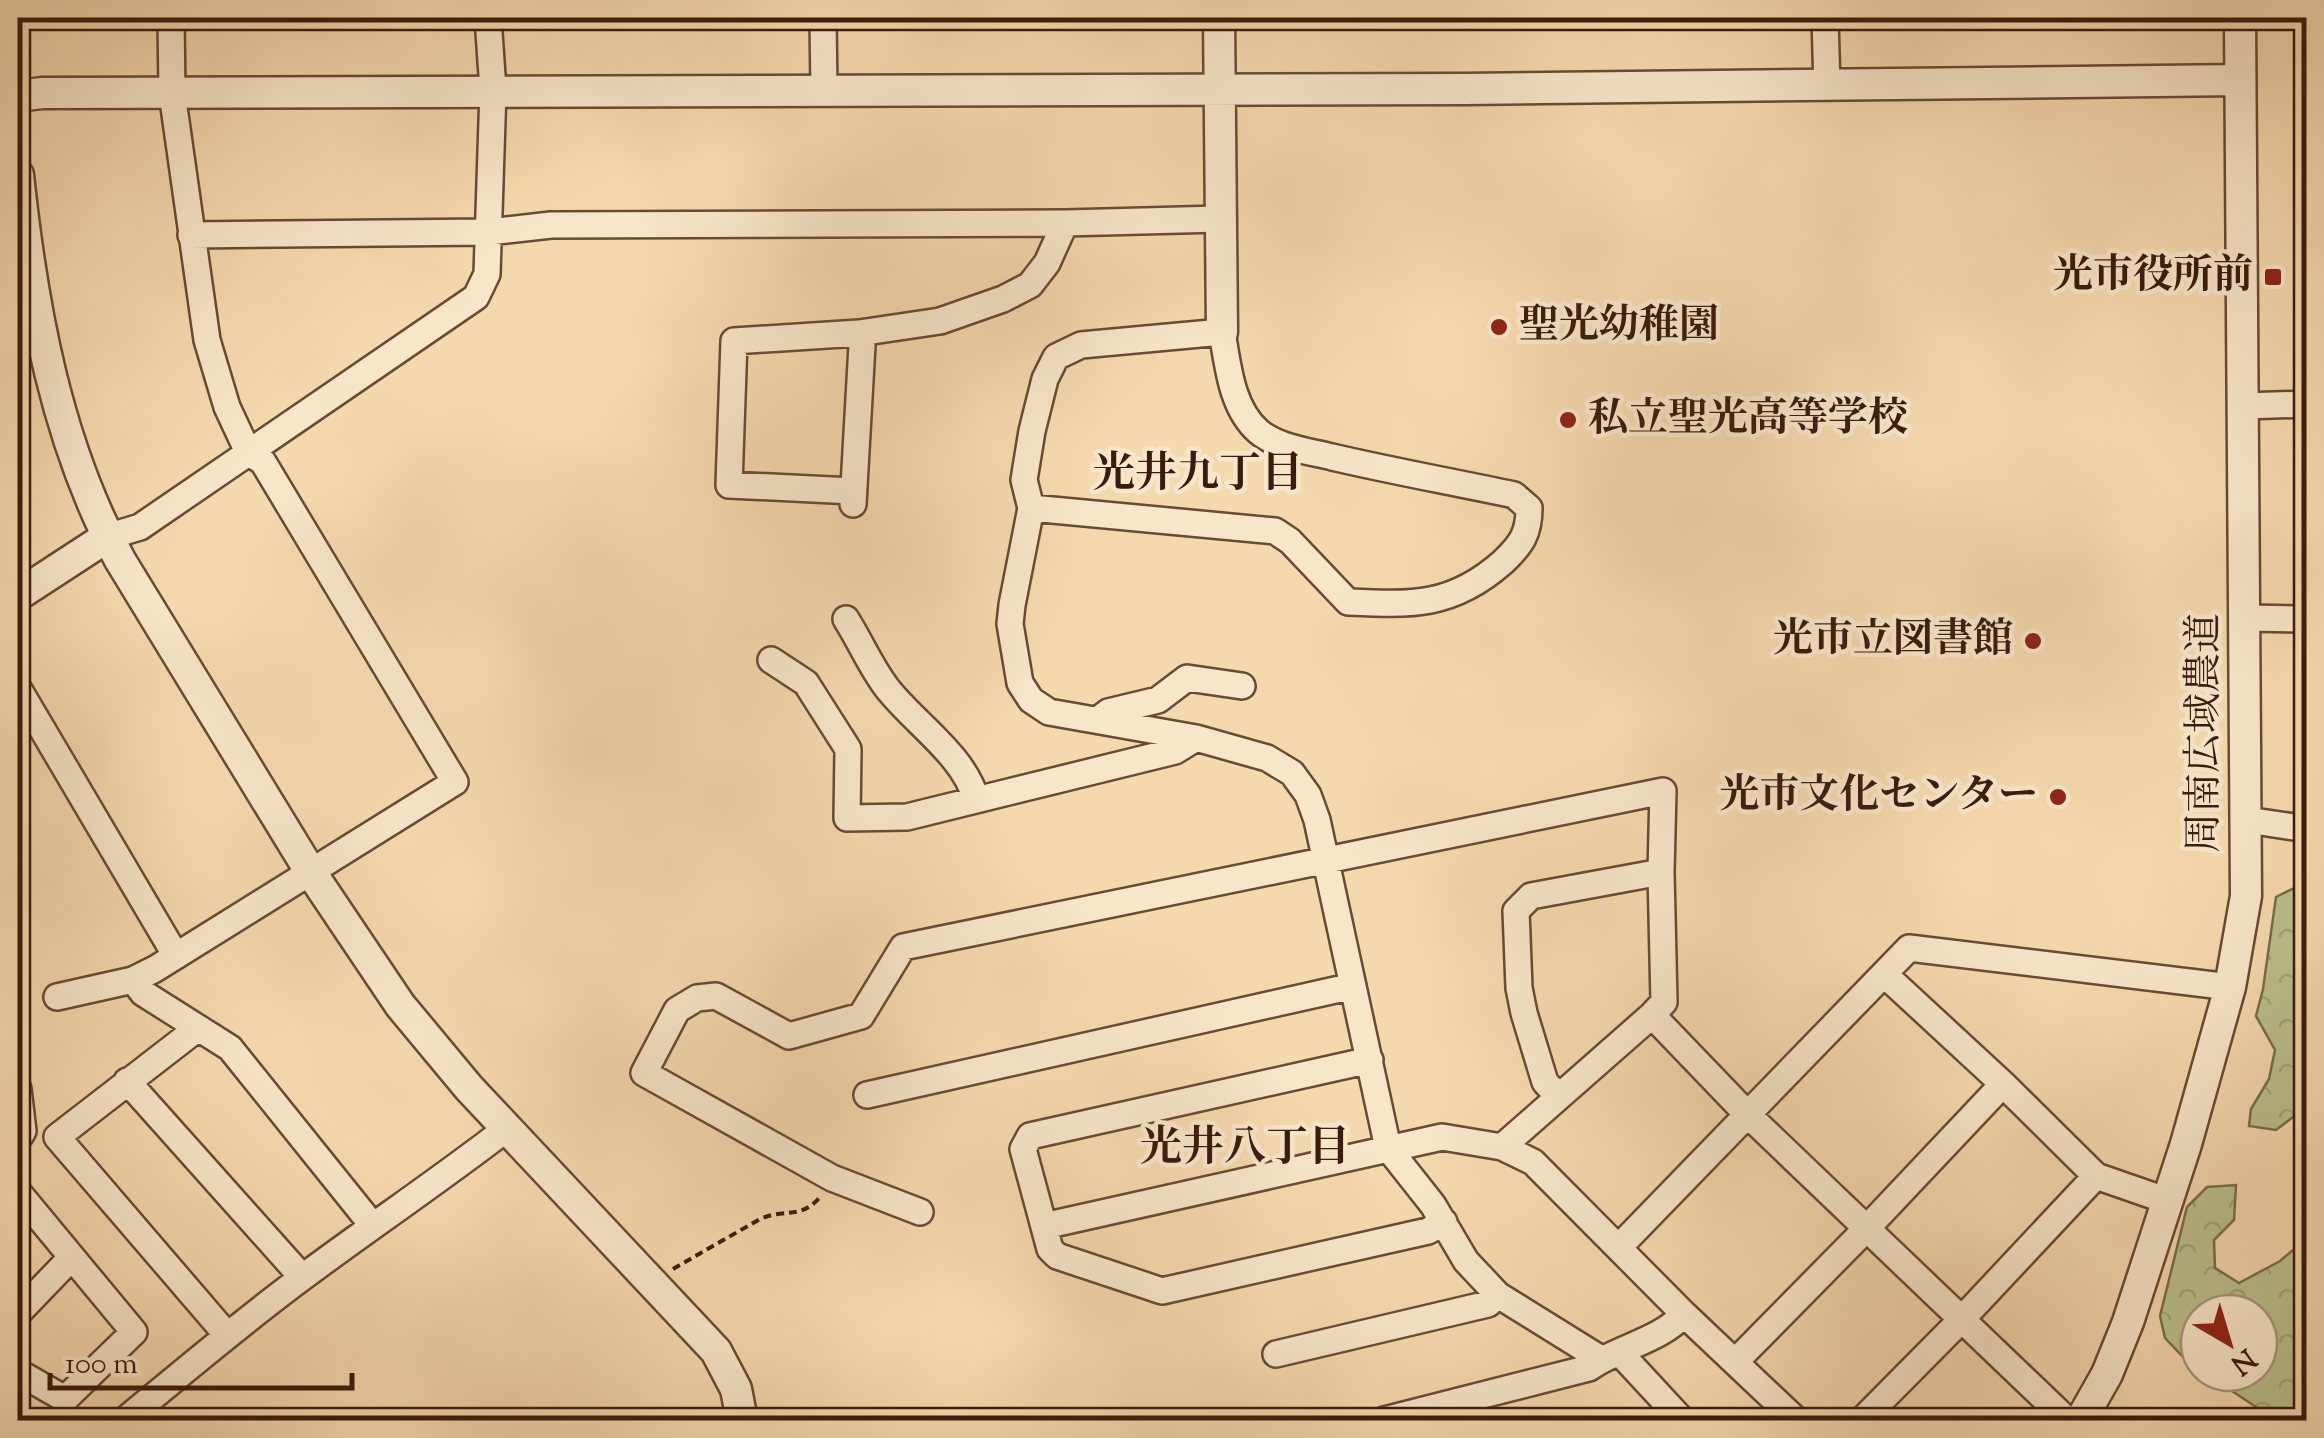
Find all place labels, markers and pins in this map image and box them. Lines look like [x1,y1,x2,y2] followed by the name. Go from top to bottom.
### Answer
[2053,249,2253,306] place label: 光市役所前
[2262,266,2284,288] marker: 光市役所前
[1519,299,1719,356] place label: 聖光幼稚園
[1488,316,1510,338] marker: 聖光幼稚園
[1588,392,1908,449] place label: 私立聖光高等学校
[1557,409,1579,431] marker: 私立聖光高等学校
[1773,613,2013,670] place label: 光市立図書館
[2022,630,2044,652] marker: 光市立図書館
[1720,769,2038,826] place label: 光市文化センター
[2047,786,2069,808] marker: 光市文化センター

